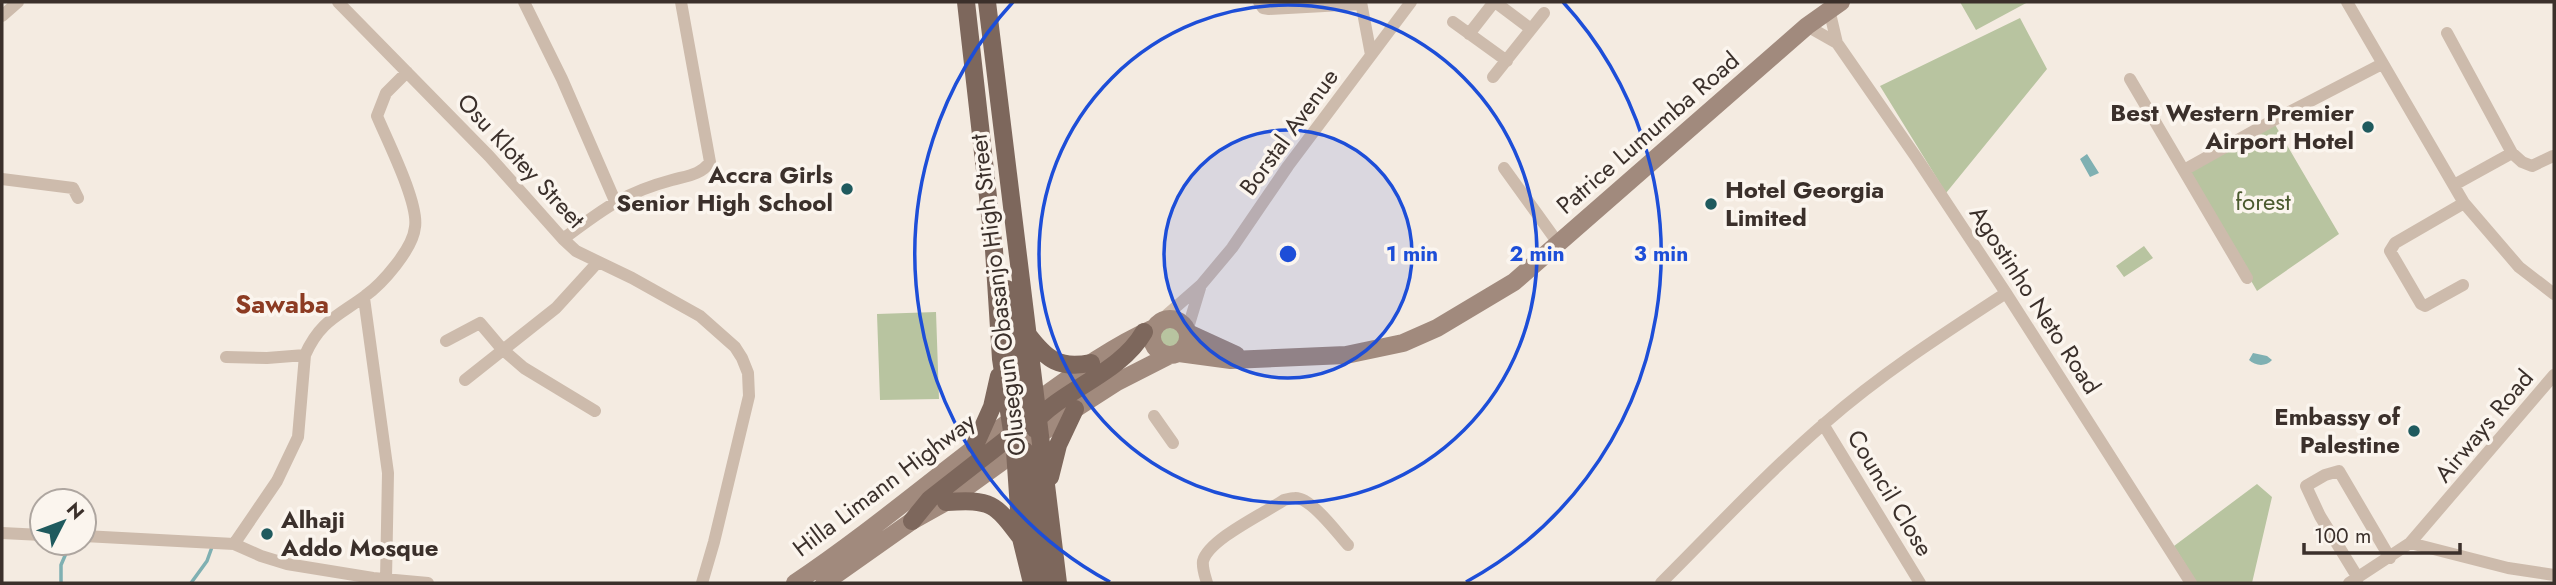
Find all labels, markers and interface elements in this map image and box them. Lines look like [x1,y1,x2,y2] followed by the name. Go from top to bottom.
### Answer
[1548,43,1747,222] street label: Patrice Lumumba Road
[1231,61,1347,202] street label: Borstal Avenue
[449,85,593,236] street label: Osu Klotey Street
[2110,95,2354,158] place label: Best Western Premier Airport Hotel
[2360,119,2376,135] marker: Best Western Premier Airport Hotel
[960,132,1035,458] street label: Olusegun Obasanjo High Street
[616,157,833,220] place label: Accra Girls Senior High School
[1725,172,1884,235] place label: Hotel Georgia Limited
[839,181,855,197] marker: Accra Girls Senior High School
[2235,184,2291,219] park label: forest
[1703,196,1719,212] marker: Hotel Georgia Limited
[1961,199,2110,401] street label: Agostinho Neto Road
[1386,239,1438,269] text: 1 min
[1509,239,1565,269] text: 2 min
[1634,239,1688,269] text: 3 min
[1276,242,1300,266] centre of rings
[235,285,329,323] district label: Sawaba
[2426,362,2541,490] street label: Airways Road
[2274,399,2402,462] place label: Embassy of Palestine
[785,404,983,565] street label: Hilla Limann Highway
[1839,423,1942,563] street label: Council Close
[2406,423,2422,439] marker: Embassy of Palestine
[28,487,98,557] north arrow
[60,496,90,526] text: N
[280,502,438,565] place label: Alhaji Addo Mosque
[2304,512,2460,556] scale bar
[2314,521,2371,551] text: 100 m
[259,526,275,542] marker: Alhaji Addo Mosque

